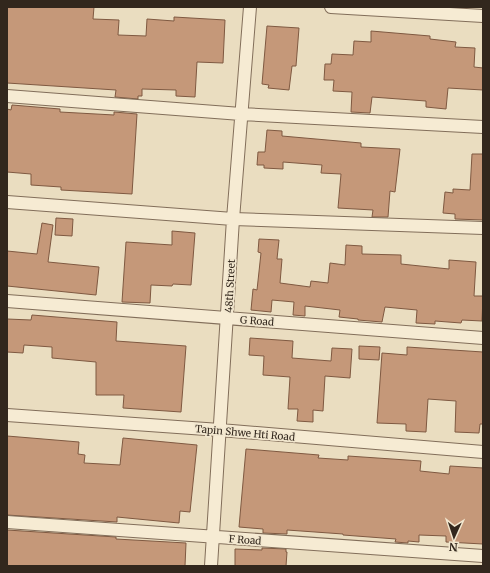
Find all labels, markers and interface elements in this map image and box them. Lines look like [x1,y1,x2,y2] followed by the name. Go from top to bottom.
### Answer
[222,259,238,313] street label: 48th Street
[240,313,274,329] street label: G Road
[194,422,296,444] street label: Tapin Shwe Hti Road
[434,517,474,557] north arrow
[228,532,262,548] street label: F Road
[448,540,458,554] text: N

